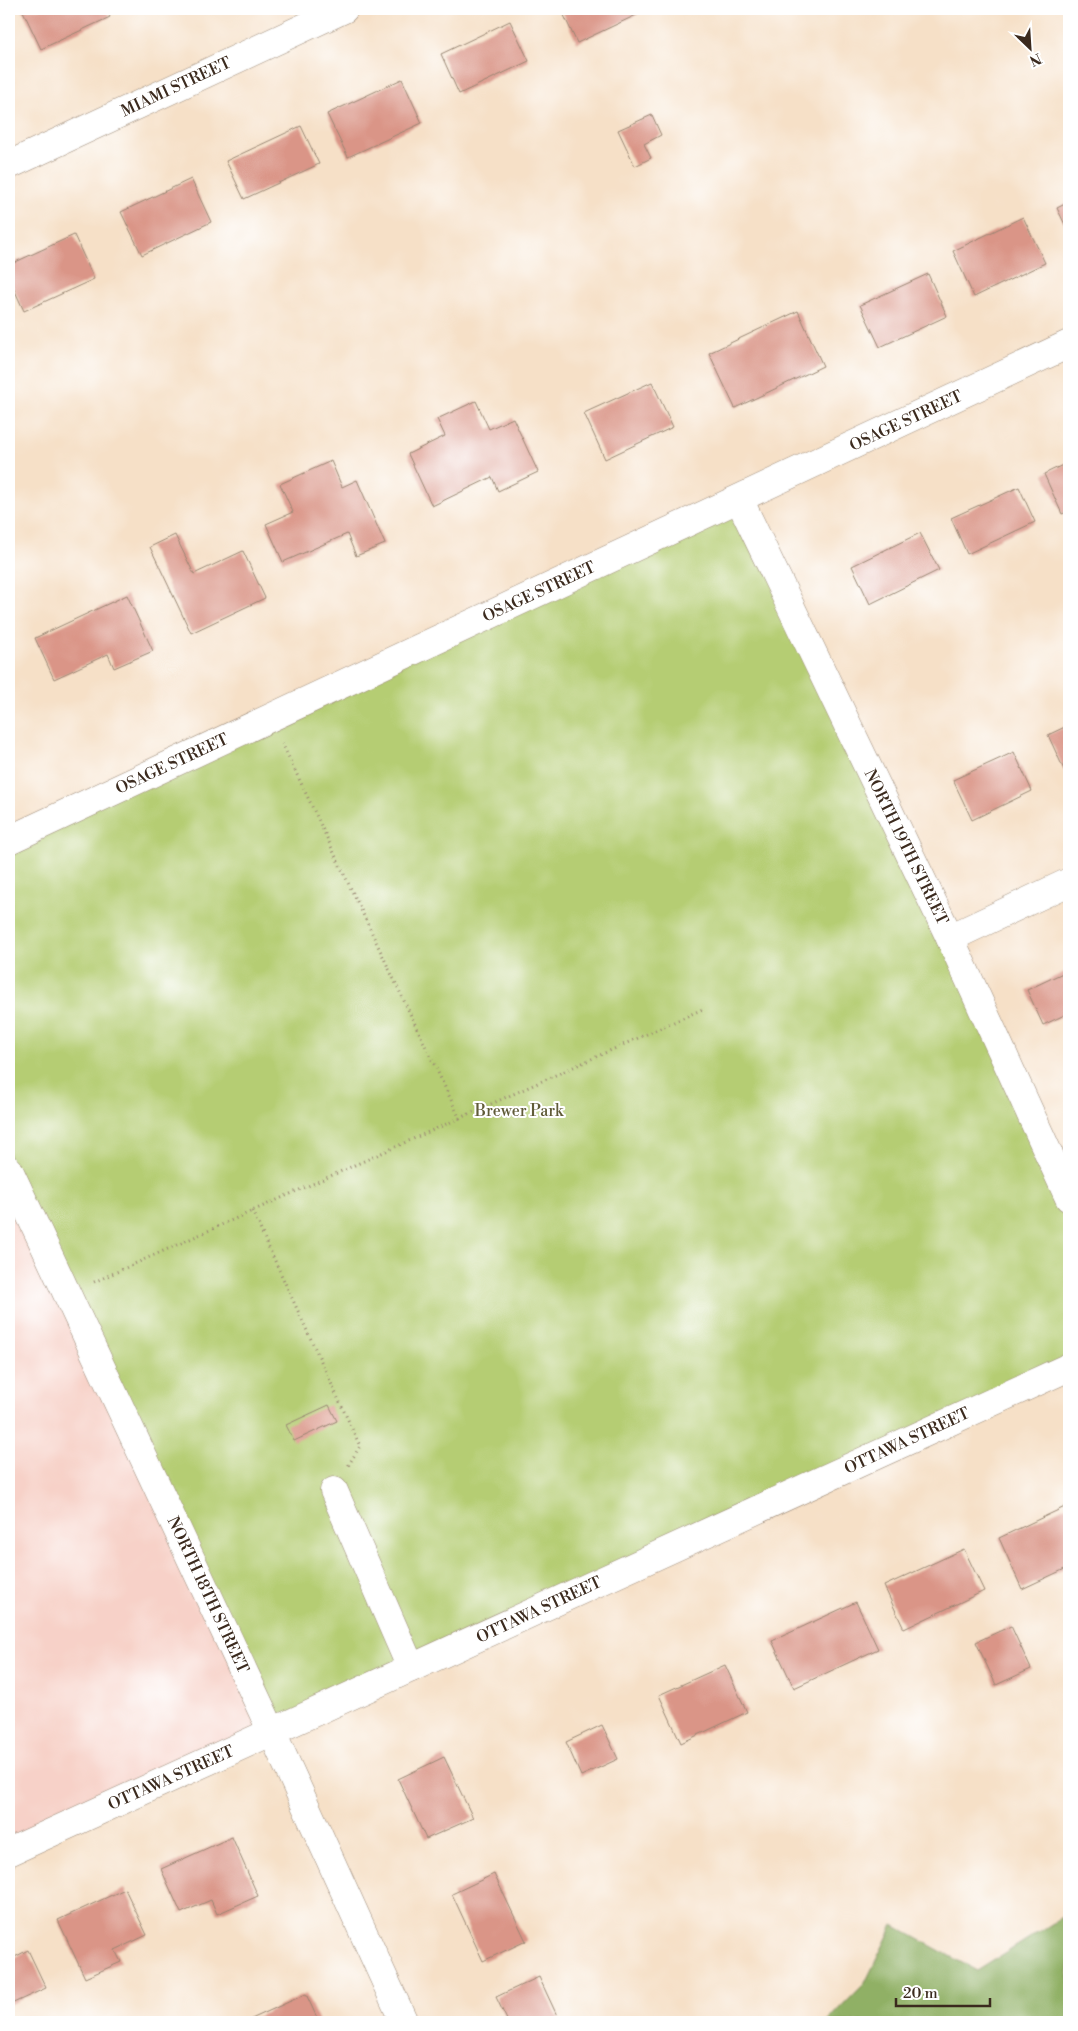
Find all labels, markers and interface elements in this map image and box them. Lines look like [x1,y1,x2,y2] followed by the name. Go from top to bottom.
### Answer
[1006,22,1056,72] north arrow
[1026,48,1044,69] text: N
[118,53,234,121] street label: MIAMI STREET
[846,386,966,456] street label: OSAGE STREET
[479,557,599,627] street label: OSAGE STREET
[112,729,232,799] street label: OSAGE STREET
[860,766,952,928] street label: NORTH 19TH STREET
[474,1101,565,1121] park label: Brewer Park
[841,1403,973,1479] street label: OTTAWA STREET
[163,1513,253,1677] street label: NORTH 18TH STREET
[473,1572,605,1648] street label: OTTAWA STREET
[105,1741,237,1815] street label: OTTAWA STREET
[896,1976,989,2008] scale bar
[903,1984,938,2003] text: 20 m

